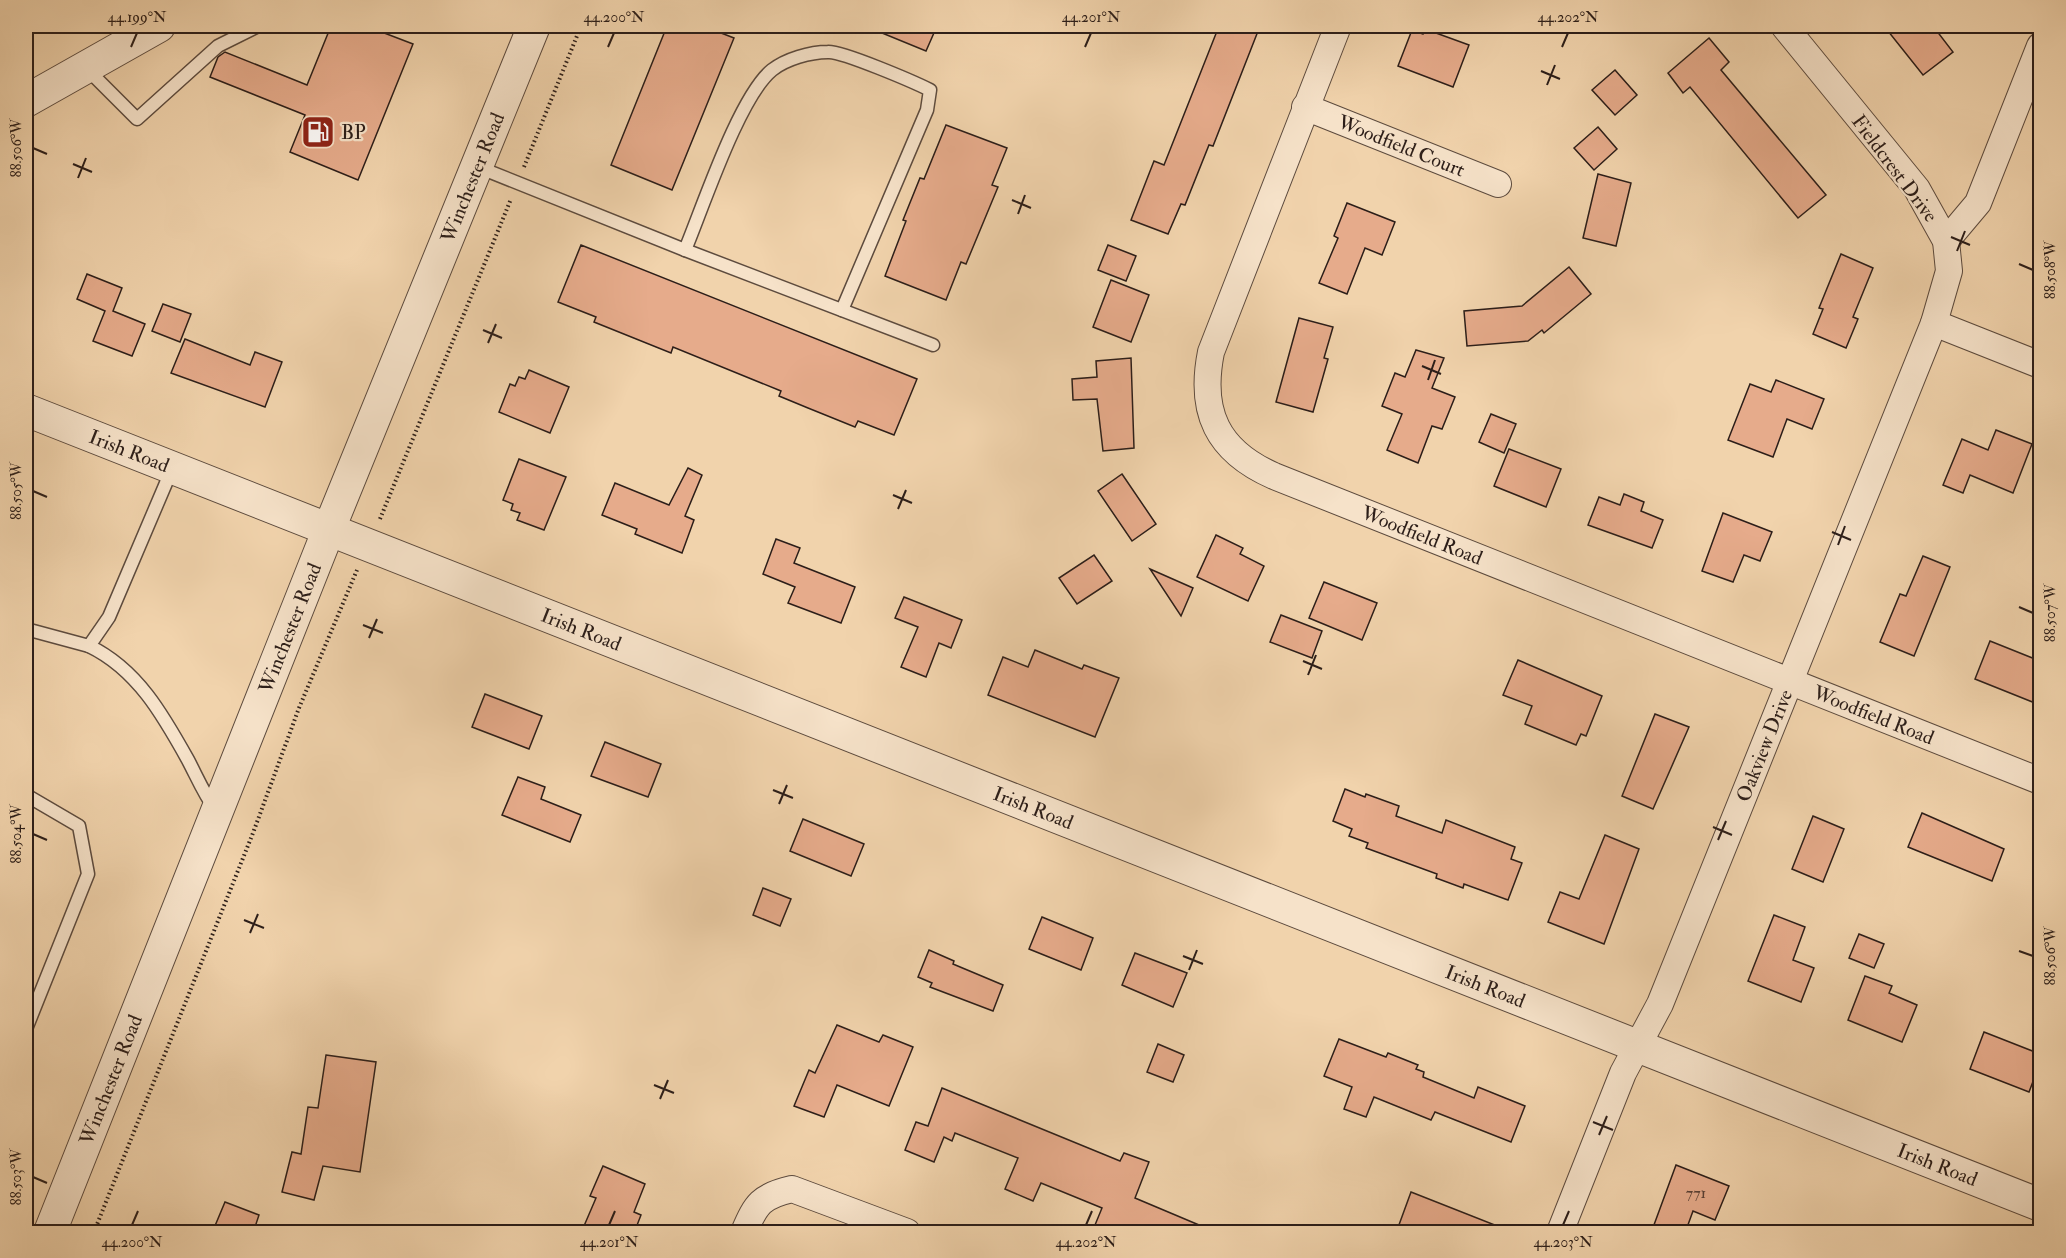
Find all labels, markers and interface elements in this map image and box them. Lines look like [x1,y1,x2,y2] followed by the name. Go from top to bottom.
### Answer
[108,8,167,27] text: 44.199°N
[583,8,645,27] text: 44.200°N
[1062,8,1121,27] text: 44.201°N
[1537,8,1599,27] text: 44.202°N
[435,109,510,247] street label: Winchester Road
[1333,109,1469,183] street label: Woodfield Court
[1846,110,1943,227] street label: Fieldcrest Drive
[300,114,336,150] fuel station icon: BP
[7,118,26,178] text: 88.506°W
[341,120,366,145] place label: BP
[2041,240,2060,299] text: 88.508°W
[85,424,173,478] street label: Irish Road
[7,461,26,520] text: 88.505°W
[1357,500,1486,571] street label: Woodfield Road
[253,559,327,698] street label: Winchester Road
[2041,583,2060,642] text: 88.507°W
[537,603,625,657] street label: Irish Road
[1809,680,1938,751] street label: Woodfield Road
[1731,686,1798,805] street label: Oakview Drive
[989,781,1077,835] street label: Irish Road
[7,804,26,864] text: 88.504°W
[2041,926,2060,986] text: 88.506°W
[1441,959,1529,1014] street label: Irish Road
[74,1011,148,1149] street label: Winchester Road
[1894,1138,1981,1192] street label: Irish Road
[7,1148,26,1206] text: 88.503°W
[1686,1183,1706,1203] house number: 771
[101,1233,163,1252] text: 44.200°N
[580,1233,639,1252] text: 44.201°N
[1055,1233,1117,1252] text: 44.202°N
[1533,1233,1593,1252] text: 44.203°N

